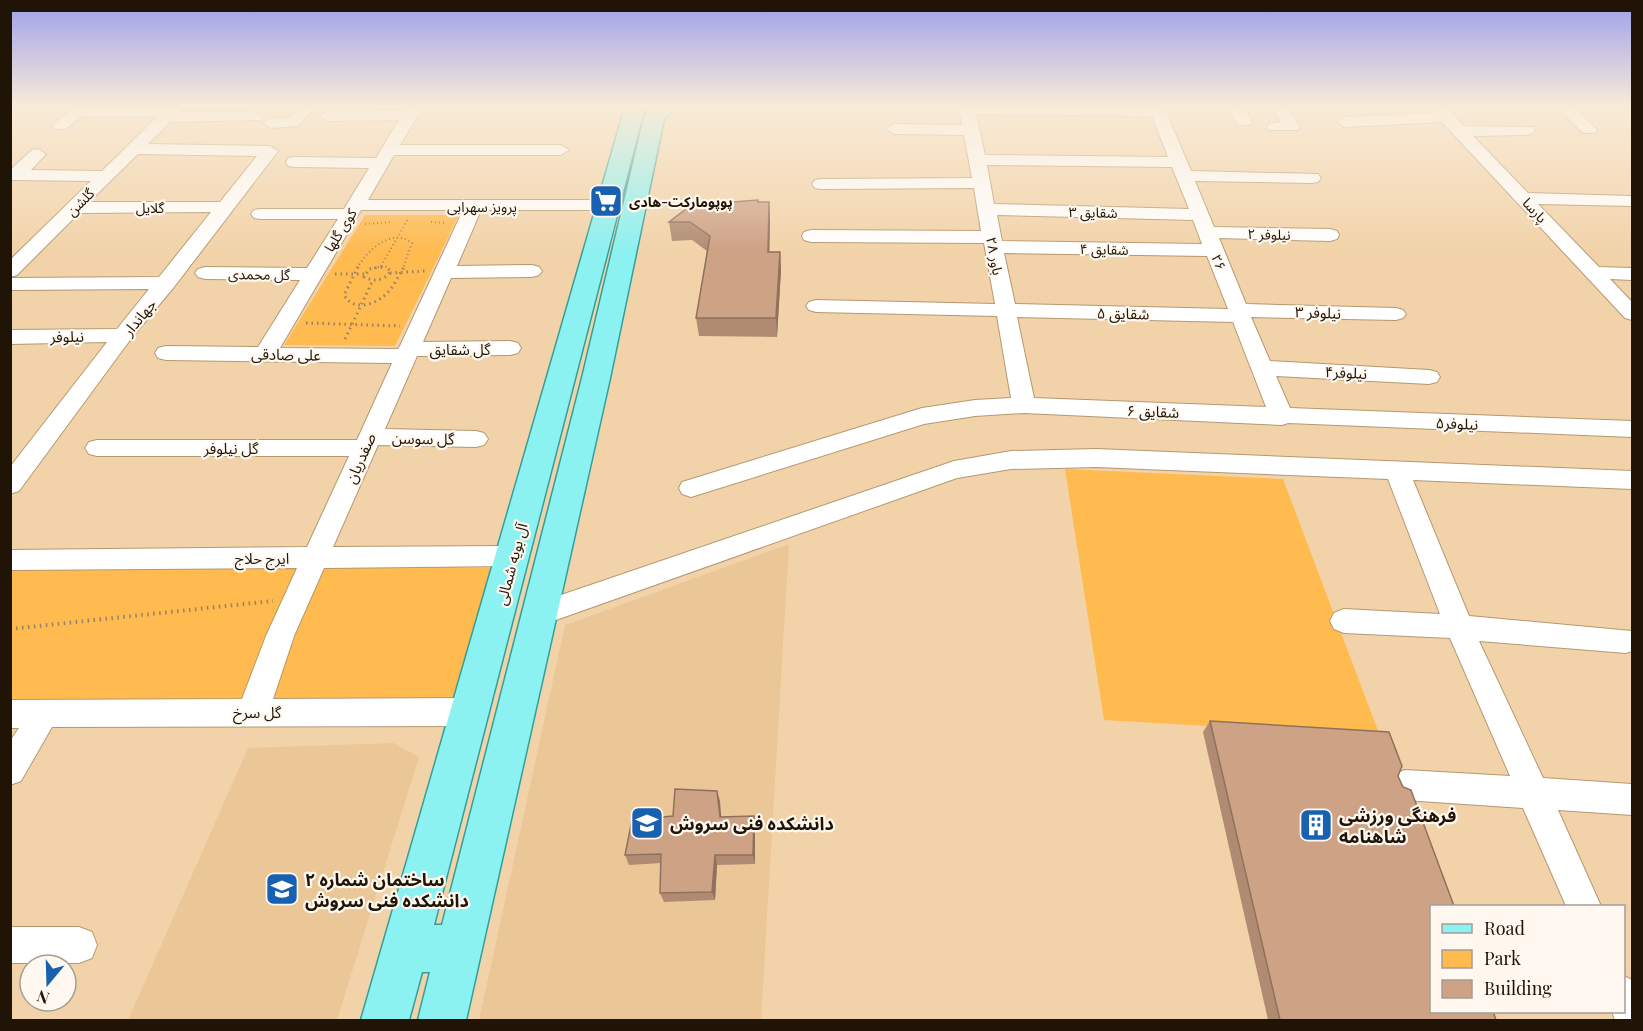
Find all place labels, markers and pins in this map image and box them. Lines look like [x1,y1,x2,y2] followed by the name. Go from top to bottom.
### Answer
[588,183,624,219] supermarket icon: پوپومارکت-هادی
[629,192,733,211] place label: پوپومارکت-هادی
[1339,803,1456,848] place label: فرهنگی ورزشی شاهنامه
[629,805,665,841] school or university icon: دانشکده فنی سروش
[1298,807,1334,843] building icon: فرهنگی ورزشی شاهنامه
[670,811,834,835] place label: دانشکده فنی سروش
[305,867,469,912] place label: ساختمان شماره ۲ دانشکده فنی سروش
[264,871,300,907] school or university icon: ساختمان شماره ۲ دانشکده فنی سروش

